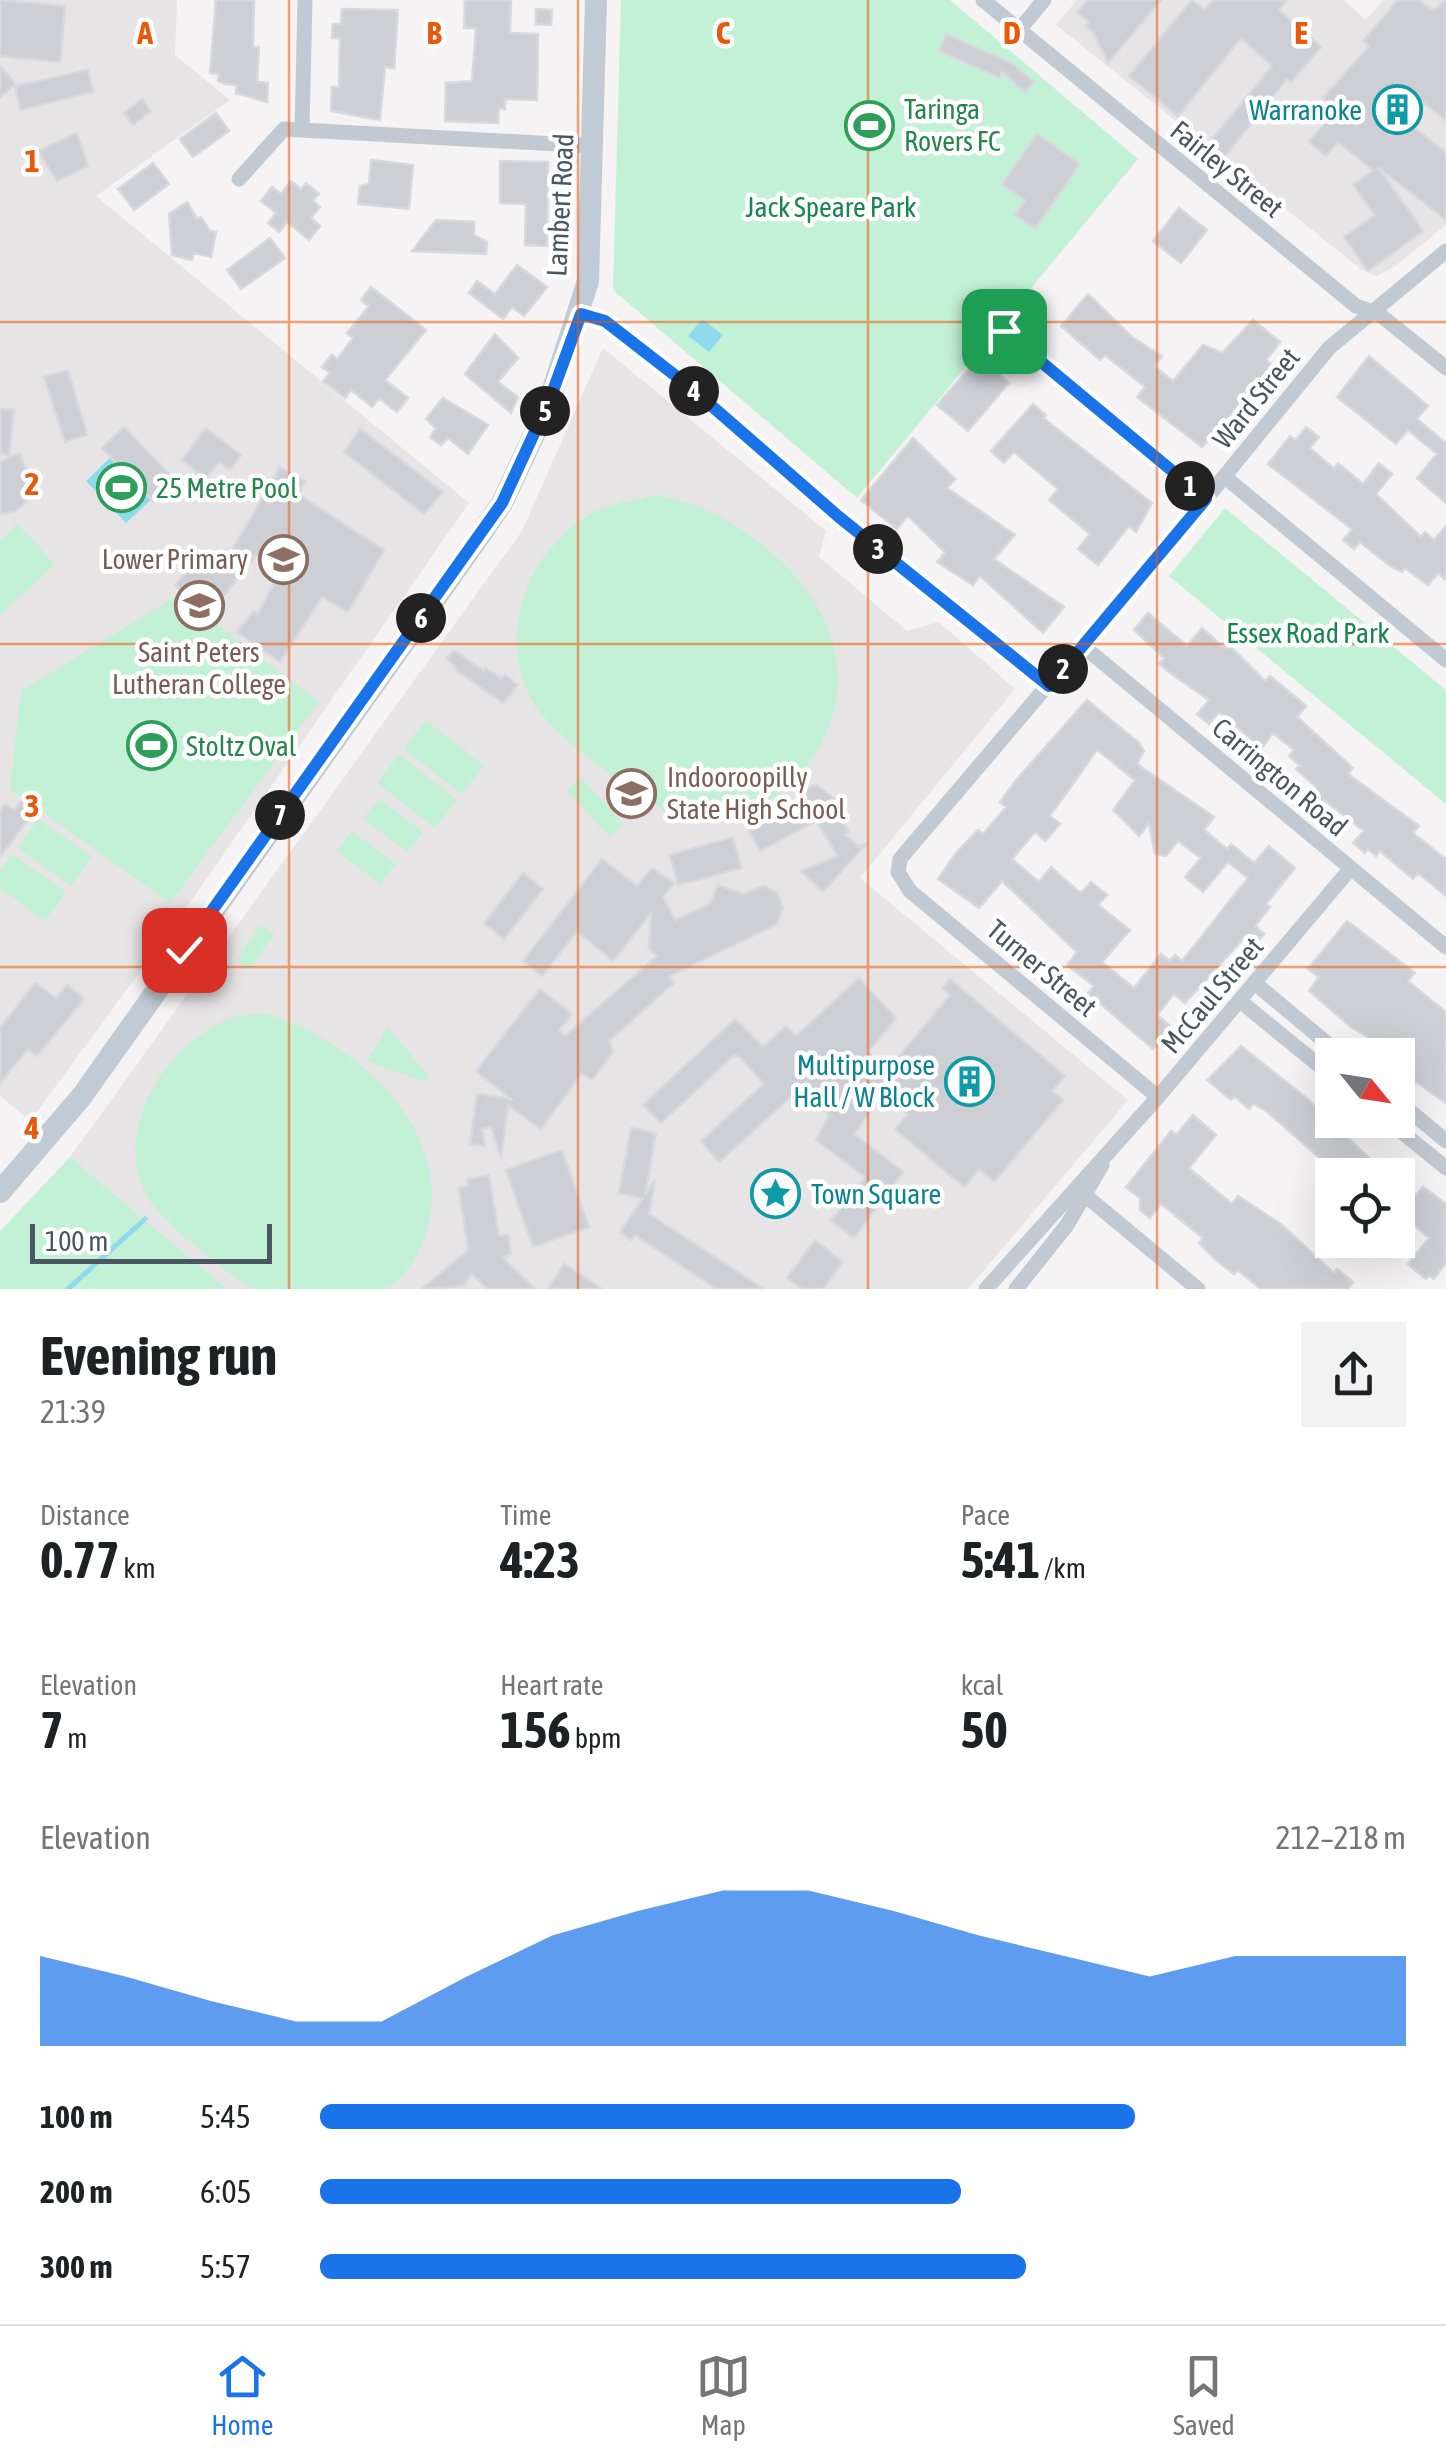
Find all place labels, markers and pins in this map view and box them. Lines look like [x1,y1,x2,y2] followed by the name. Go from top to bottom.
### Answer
[1371,84,1423,136] building icon: Warranoke
[904,93,1001,157] place label: Taringa Rovers FC
[1249,94,1362,126] place label: Warranoke
[843,99,895,151] sports icon: Taringa Rovers FC
[962,289,1047,374] pin
[669,366,719,416] pin: 4
[520,386,570,436] pin: 5
[1165,461,1215,511] pin: 1
[95,462,147,514] sports icon: 25 Metre Pool
[156,472,298,504] place label: 25 Metre Pool
[853,524,903,574] pin: 3
[257,533,309,585] school or university icon: Lower Primary
[102,543,248,575] place label: Lower Primary
[173,579,225,631] school or university icon: Saint Peters Lutheran College
[396,593,446,643] pin: 6
[112,636,286,700] place label: Saint Peters Lutheran College
[1038,644,1088,694] pin: 2
[125,720,177,772] sports icon: Stoltz Oval
[186,730,297,762] place label: Stoltz Oval
[667,761,846,825] place label: Indooroopilly State High School
[606,767,658,819] school or university icon: Indooroopilly State High School
[255,790,305,840] pin: 7
[142,908,227,993] pin
[793,1049,935,1113] place label: Multipurpose Hall / W Block
[944,1055,996,1107] building icon: Multipurpose Hall / W Block
[750,1168,802,1220] place icon: Town Square
[811,1178,941,1210] place label: Town Square

